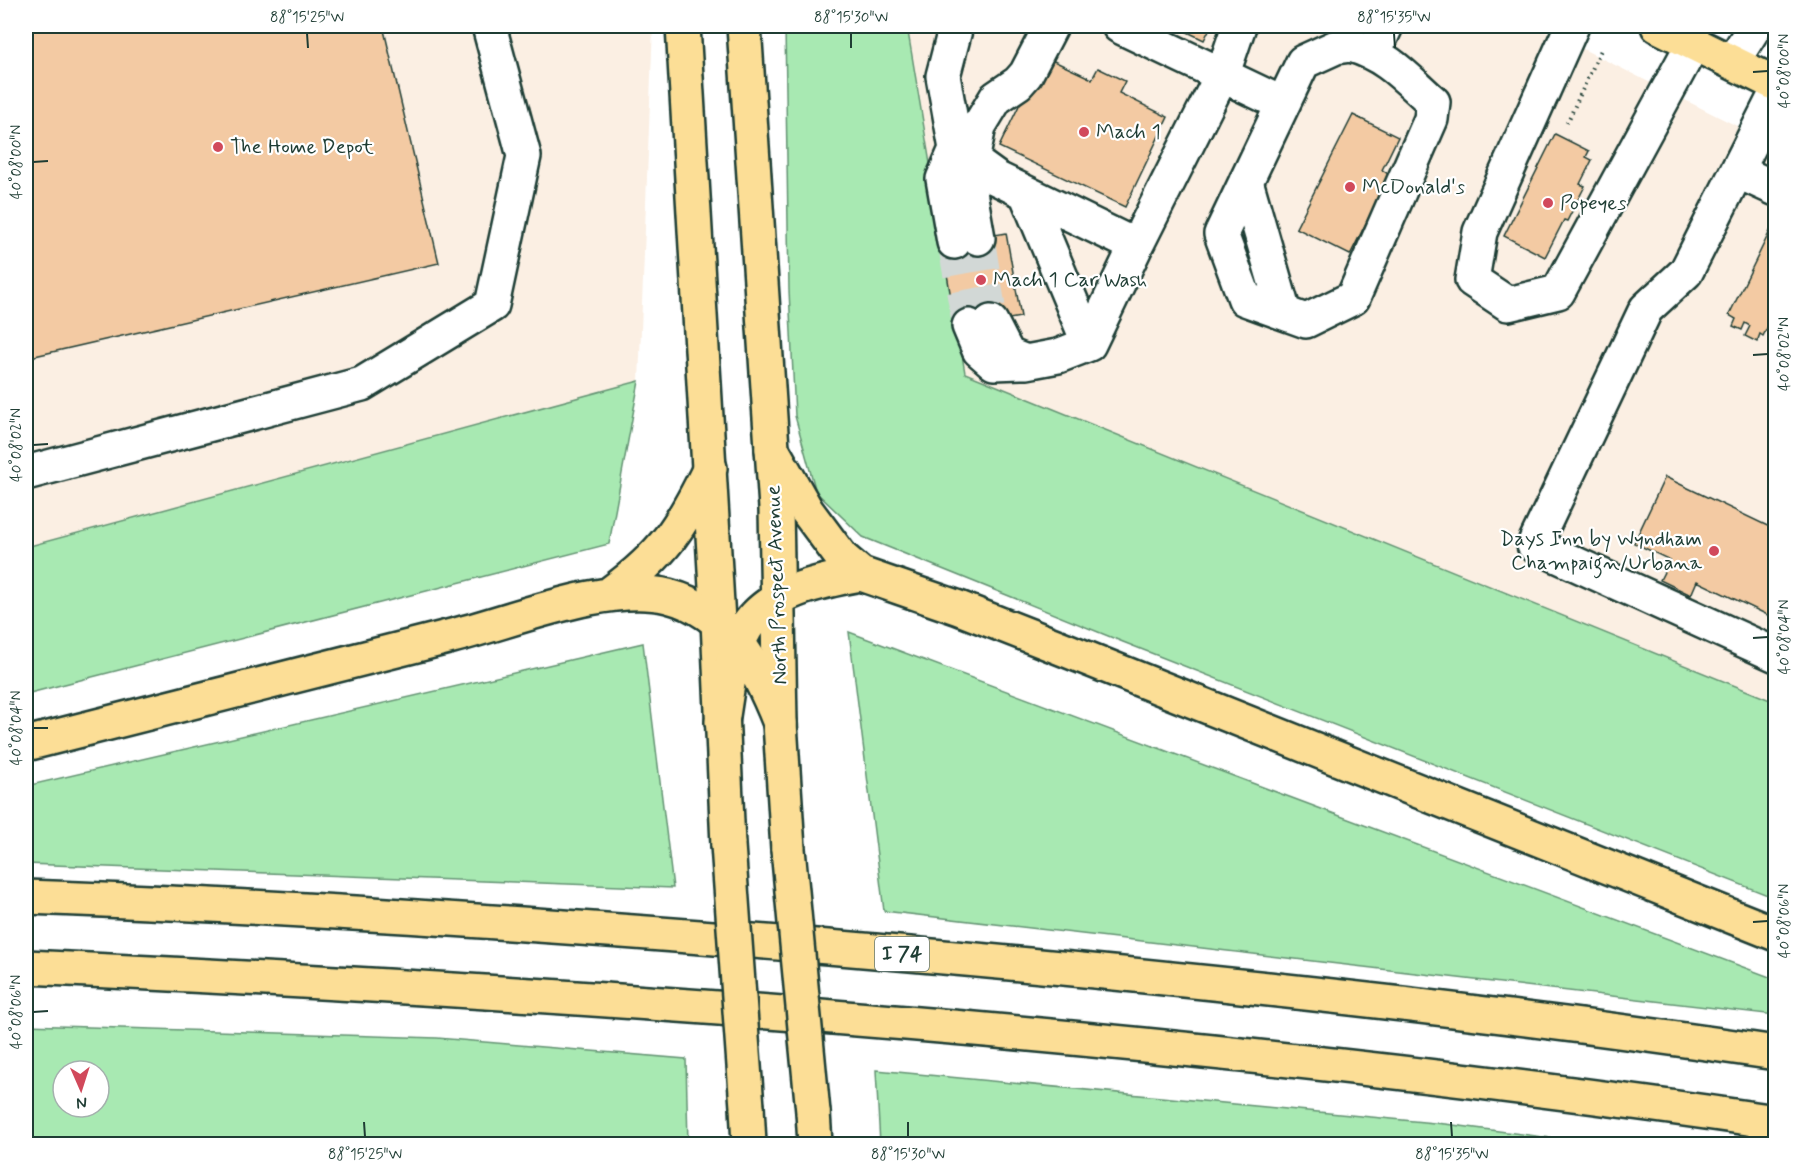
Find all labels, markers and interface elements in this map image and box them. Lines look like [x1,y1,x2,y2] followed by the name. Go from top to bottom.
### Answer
[270,8,344,28] text: 88°15'25"W
[814,8,888,28] text: 88°15'30"W
[1357,8,1431,28] text: 88°15'35"W
[1775,34,1795,108] text: 40°08'00"N
[1096,118,1161,146] place label: Mach 1
[7,125,27,199] text: 40°08'00"N
[1077,125,1091,139] marker: Mach 1
[230,133,374,161] place label: The Home Depot
[211,140,225,154] marker: The Home Depot
[1362,173,1465,201] place label: McDonald's
[1343,180,1357,194] marker: McDonald's
[1560,189,1627,217] place label: Popeyes
[1541,196,1555,210] marker: Popeyes
[993,266,1147,294] place label: Mach 1 Car Wash
[974,273,988,287] marker: Mach 1 Car Wash
[1775,317,1795,391] text: 40°08'02"N
[7,408,27,482] text: 40°08'02"N
[760,485,794,685] street label: North Prospect Avenue
[1500,525,1702,579] place label: Days Inn by Wyndham Champaign/Urbana
[1707,544,1721,558] marker: Days Inn by Wyndham Champaign/Urbana
[1775,599,1795,675] text: 40°08'04"N
[7,690,27,766] text: 40°08'04"N
[1775,884,1795,958] text: 40°08'06"N
[875,937,929,971] road number: I 74
[7,975,27,1049] text: 40°08'06"N
[51,1059,111,1119] north arrow
[76,1092,88,1113] text: N
[328,1145,402,1165] text: 88°15'25"W
[871,1145,945,1165] text: 88°15'30"W
[1415,1145,1489,1165] text: 88°15'35"W

